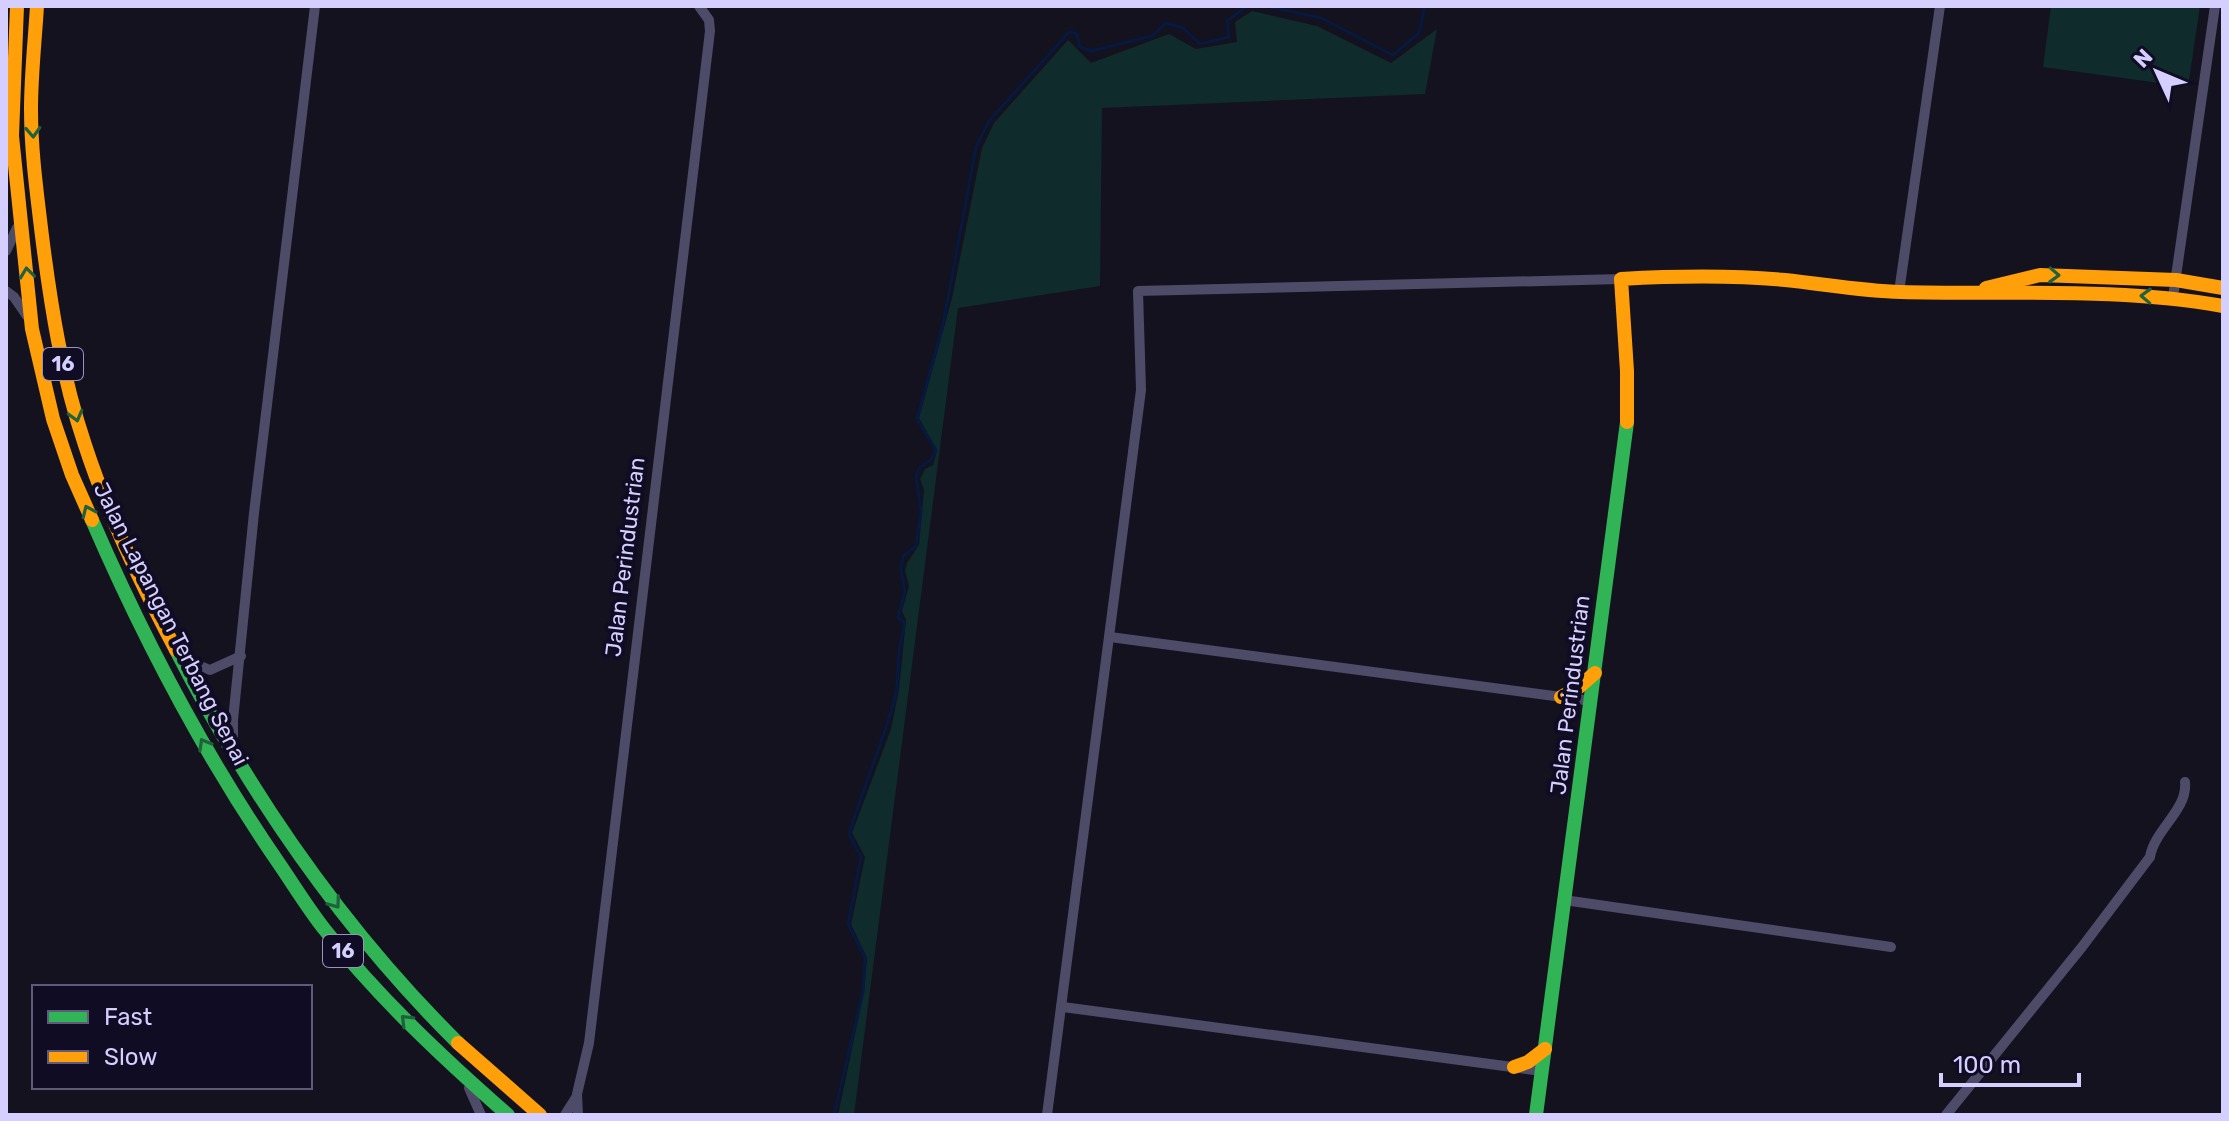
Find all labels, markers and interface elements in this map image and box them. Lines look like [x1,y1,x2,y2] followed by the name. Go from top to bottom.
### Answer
[2117,32,2197,112] north arrow
[2128,43,2158,74] text: N
[24,126,41,138] one-way arrow
[19,266,36,280] one-way arrow
[2048,267,2061,284] one-way arrow
[2139,288,2152,305] one-way arrow
[43,348,83,380] road number: 16
[67,408,84,422] one-way arrow
[599,456,651,658] street label: Jalan Perindustrian
[88,478,254,770] street label: Jalan Lapangan Terbang Senai
[82,505,98,519] one-way arrow
[1544,594,1596,796] street label: Jalan Perindustrian
[198,738,214,753] one-way arrow
[325,894,340,908] one-way arrow
[323,935,363,967] road number: 16
[32,985,312,1089] legend
[104,1003,152,1031] text: Fast
[401,1014,415,1029] one-way arrow
[1941,1037,2079,1087] scale bar
[104,1043,157,1071] text: Slow
[1953,1051,2021,1079] text: 100 m

